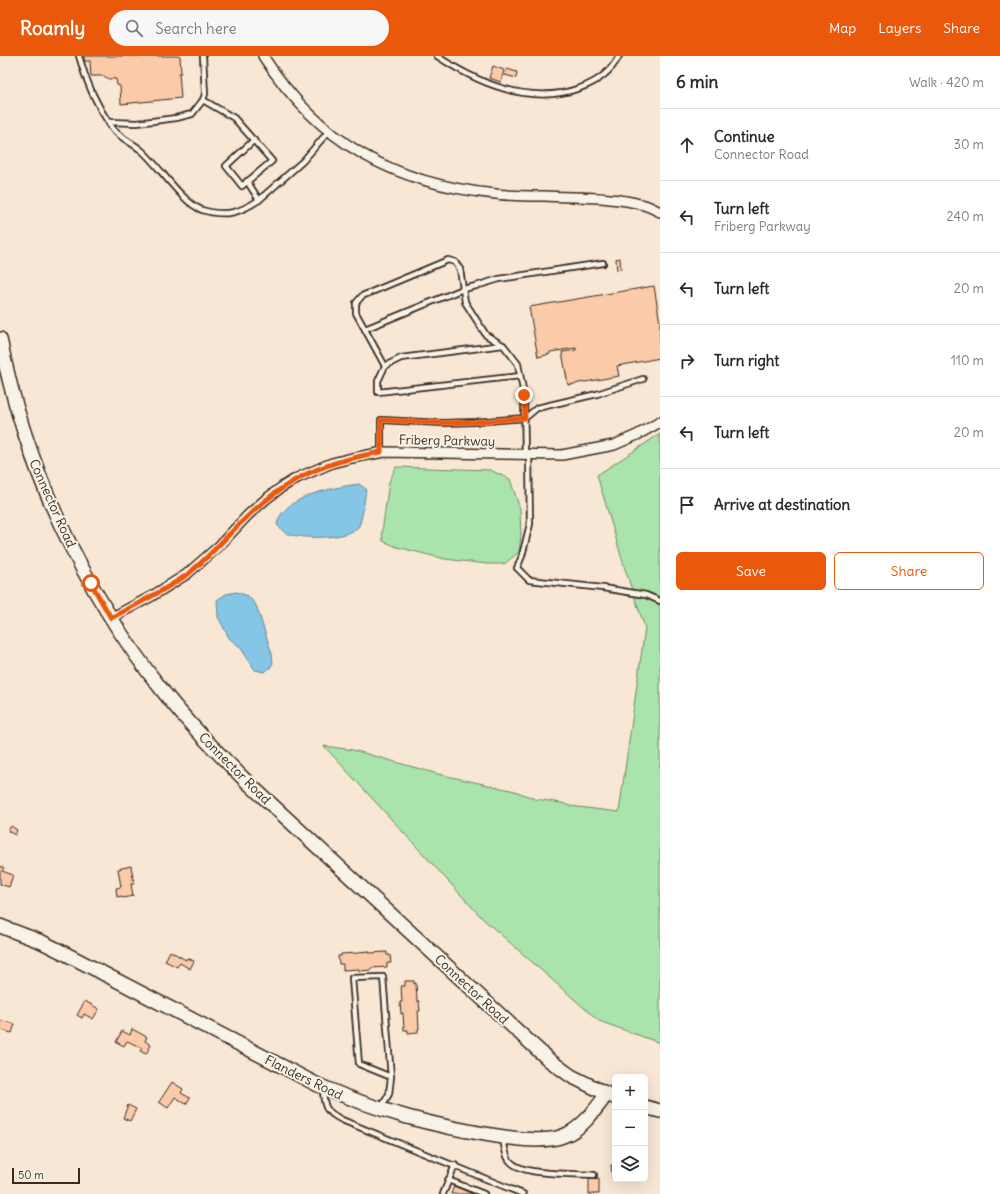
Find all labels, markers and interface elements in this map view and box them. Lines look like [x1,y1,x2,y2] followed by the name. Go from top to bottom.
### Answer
[109,10,389,46] search box
[20,16,85,40] text: Roamly
[123,17,145,39] icon: search
[155,19,237,38] text: Search here
[829,19,856,37] text: Map
[878,19,921,37] text: Layers
[943,19,980,37] text: Share
[676,71,718,93] text: 6 min
[909,74,984,91] text: Walk · 420 m
[714,127,775,146] text: Continue
[676,134,698,156] icon: ahead
[954,136,984,153] text: 30 m
[714,146,809,163] text: Connector Road
[714,199,769,218] text: Turn left
[676,206,698,228] icon: left
[947,208,984,225] text: 240 m
[714,218,811,235] text: Friberg Parkway
[676,278,698,300] icon: left
[714,279,769,298] text: Turn left
[954,280,984,297] text: 20 m
[676,350,698,372] icon: right
[714,351,779,370] text: Turn right
[951,352,984,369] text: 110 m
[515,386,533,404] route end
[676,422,698,444] icon: left
[714,423,769,442] text: Turn left
[954,424,984,441] text: 20 m
[399,431,495,450] street label: Friberg Parkway
[25,456,80,550] street label: Connector Road
[676,494,698,516] icon: arrive
[714,495,850,514] text: Arrive at destination
[676,552,826,590] button: Save
[834,552,984,590] button: Share
[82,574,100,592] route start
[195,729,274,808] street label: Connector Road
[431,951,512,1028] street label: Connector Road
[262,1051,346,1104] street label: Flanders Road
[612,1074,648,1182] map controls
[612,1074,648,1110] button: +
[612,1110,648,1146] button: −
[612,1146,648,1182] button: layers
[12,1166,80,1185] scale bar
[18,1168,44,1182] text: 50 m

